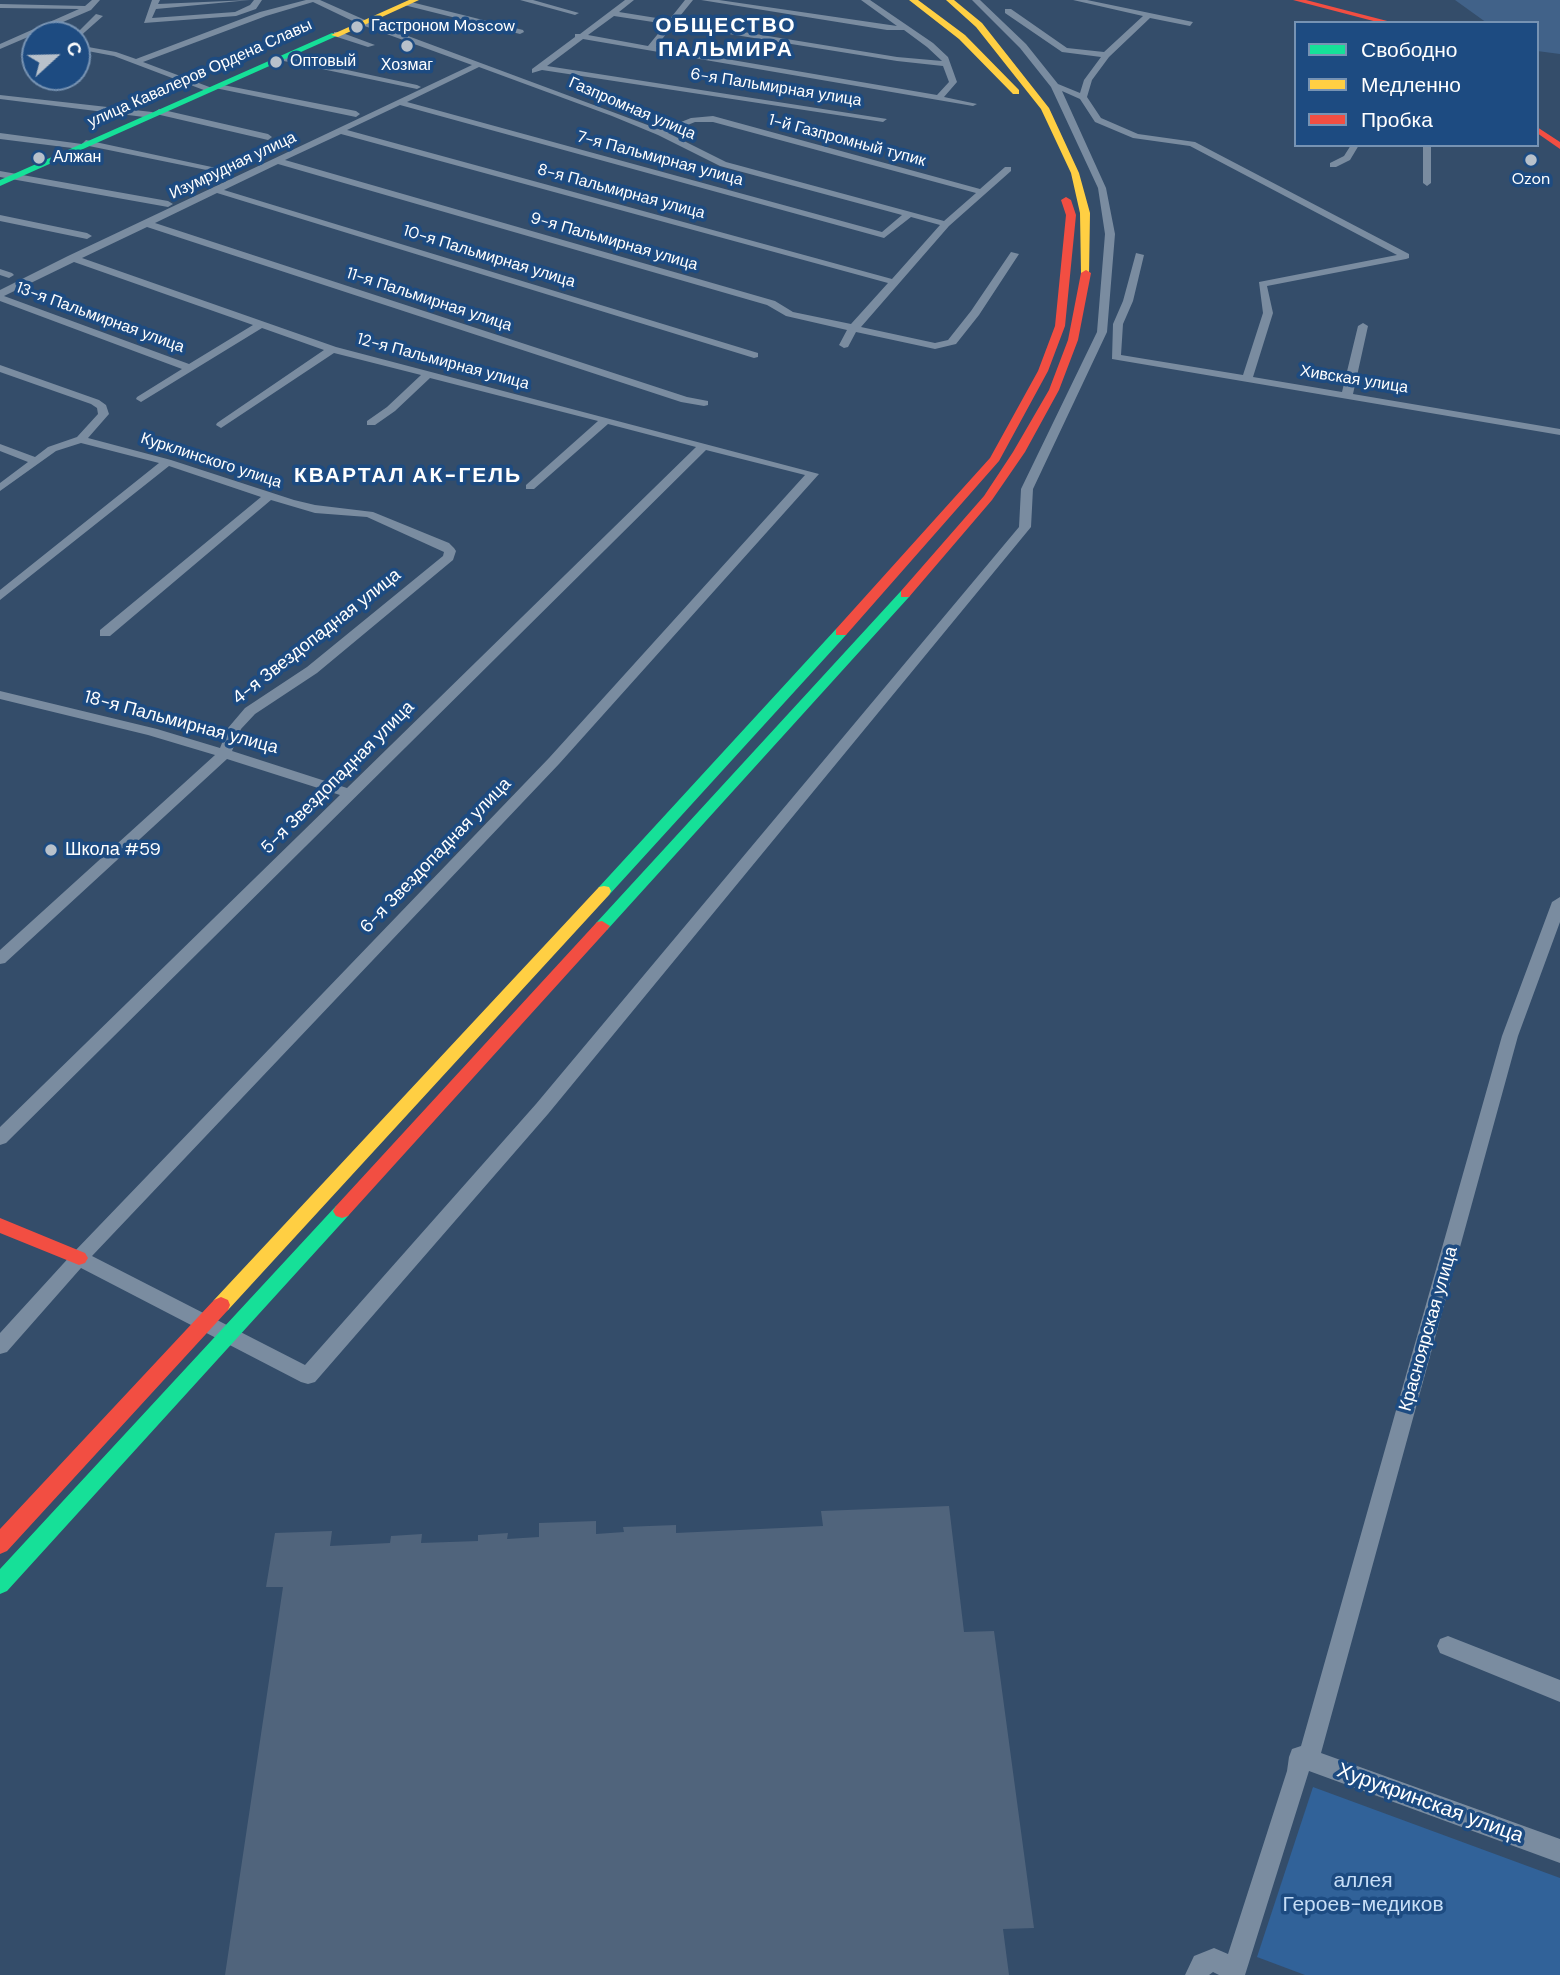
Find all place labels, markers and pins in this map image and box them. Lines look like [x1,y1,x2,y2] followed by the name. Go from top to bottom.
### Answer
[371,17,515,37] place label: Гастроном Moscow
[349,19,365,35] marker: Гастроном Moscow
[399,38,415,54] marker: Хозмаг
[290,52,356,72] place label: Оптовый
[268,54,284,70] marker: Оптовый
[381,56,433,76] place label: Хозмаг
[53,148,101,168] place label: Алжан
[31,150,47,166] marker: Алжан
[1523,152,1539,168] marker: Ozon
[1512,170,1550,190] place label: Ozon
[65,839,161,861] place label: Школа #59
[43,842,59,858] marker: Школа #59

